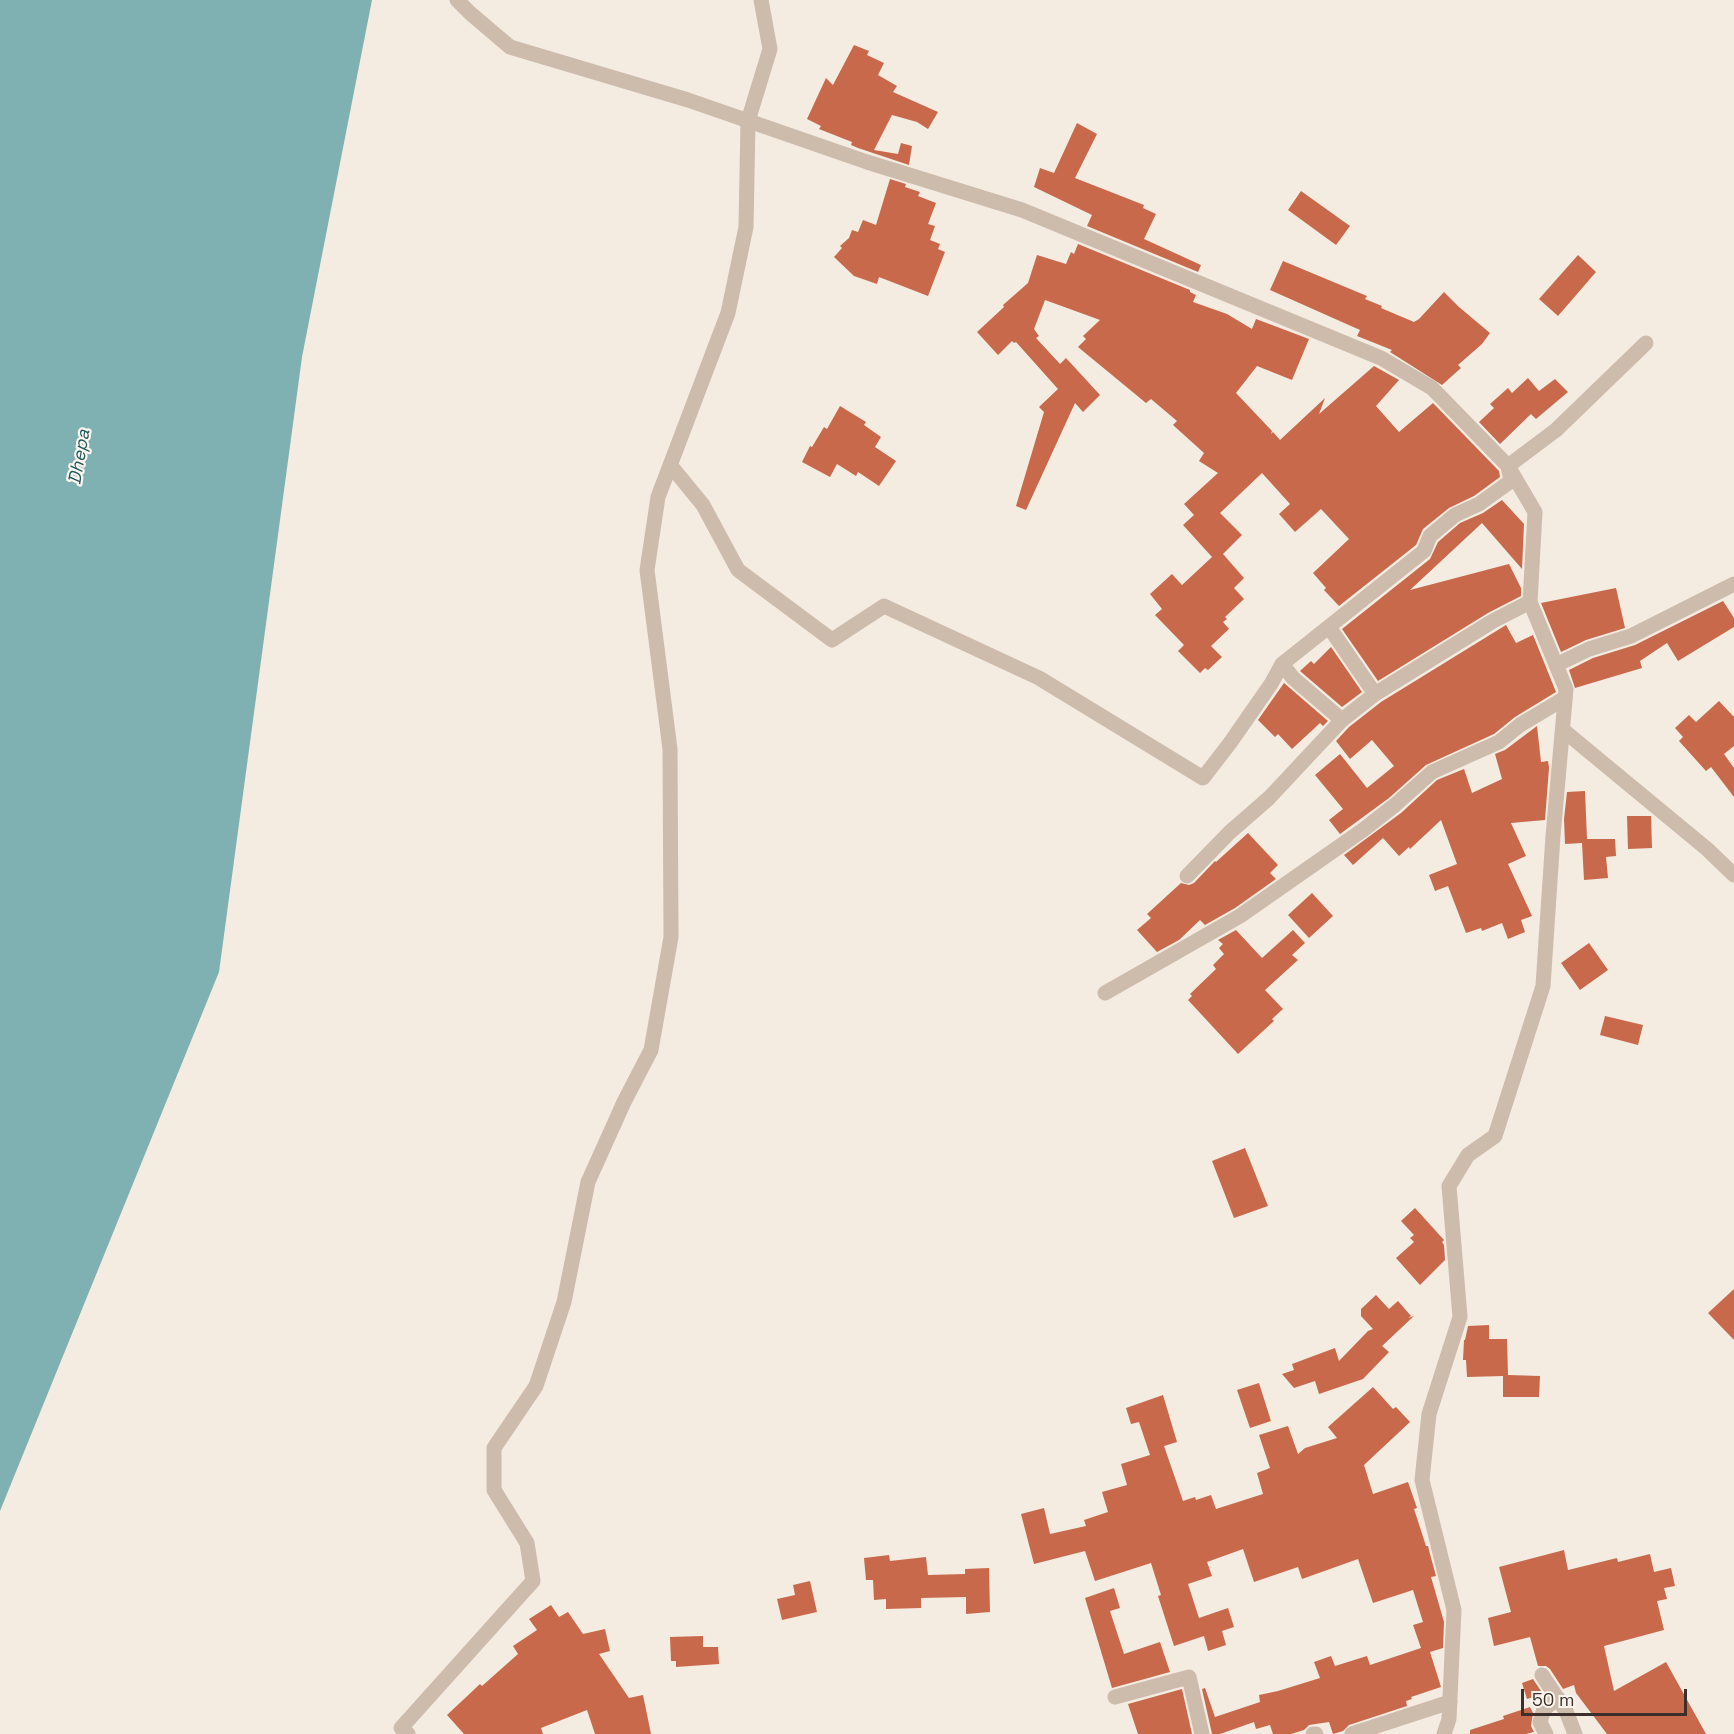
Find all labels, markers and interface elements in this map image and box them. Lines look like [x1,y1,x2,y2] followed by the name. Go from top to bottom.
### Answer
[65,428,95,486] water label: Dhepa
[1524,1677,1690,1715] scale bar
[1532,1688,1574,1711] text: 50 m

